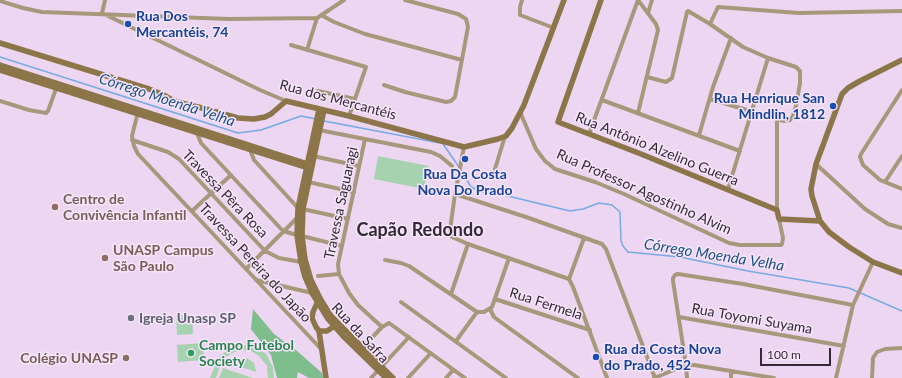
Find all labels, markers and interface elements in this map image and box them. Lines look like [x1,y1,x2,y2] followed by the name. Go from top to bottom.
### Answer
[136,8,228,40] place label: Rua Dos Mercantéis, 74
[123,19,133,29] marker: Rua Dos Mercantéis, 74
[97,70,237,130] water label: Córrego Moenda Velha
[278,76,398,124] street label: Rua dos Mercantéis
[714,90,825,122] place label: Rua Henrique San Mindlin, 1812
[828,101,838,111] marker: Rua Henrique San Mindlin, 1812
[573,109,741,189] street label: Rua Antônio Alzelino Guerra
[321,145,361,261] street label: Travessa Saguaragi
[554,146,734,238] street label: Rua Professor Agostinho Alvim
[179,147,271,241] street label: Travessa Pêra Rosa
[460,154,470,164] marker: Rua Da Costa Nova Do Prado
[418,166,512,198] place label: Rua Da Costa Nova Do Prado
[63,191,186,224] place label: Centro de Convivência Infantil
[195,200,315,326] street label: Travessa Pereira do Japão
[50,202,60,212] marker: Centro de Convivência Infantil
[357,219,483,241] district label: Capão Redondo
[643,235,785,275] water label: Córrego Moenda Velha
[113,242,214,274] place label: UNASP Campus São Paulo
[100,253,110,263] marker: UNASP Campus São Paulo
[507,284,585,324] street label: Rua Fermela
[328,299,392,367] street label: Rua da Safra
[690,300,814,338] street label: Rua Toyomi Suyama
[139,310,236,326] place label: Igreja Unasp SP
[126,313,136,323] marker: Igreja Unasp SP
[199,337,294,370] place label: Campo Futebol Society
[762,340,833,366] scale bar
[604,341,721,374] place label: Rua da Costa Nova do Prado, 452
[767,347,801,362] text: 100 m
[186,348,196,358] marker: Campo Futebol Society
[20,350,118,366] place label: Colégio UNASP
[591,352,601,362] marker: Rua da Costa Nova do Prado, 452
[121,353,131,363] marker: Colégio UNASP

